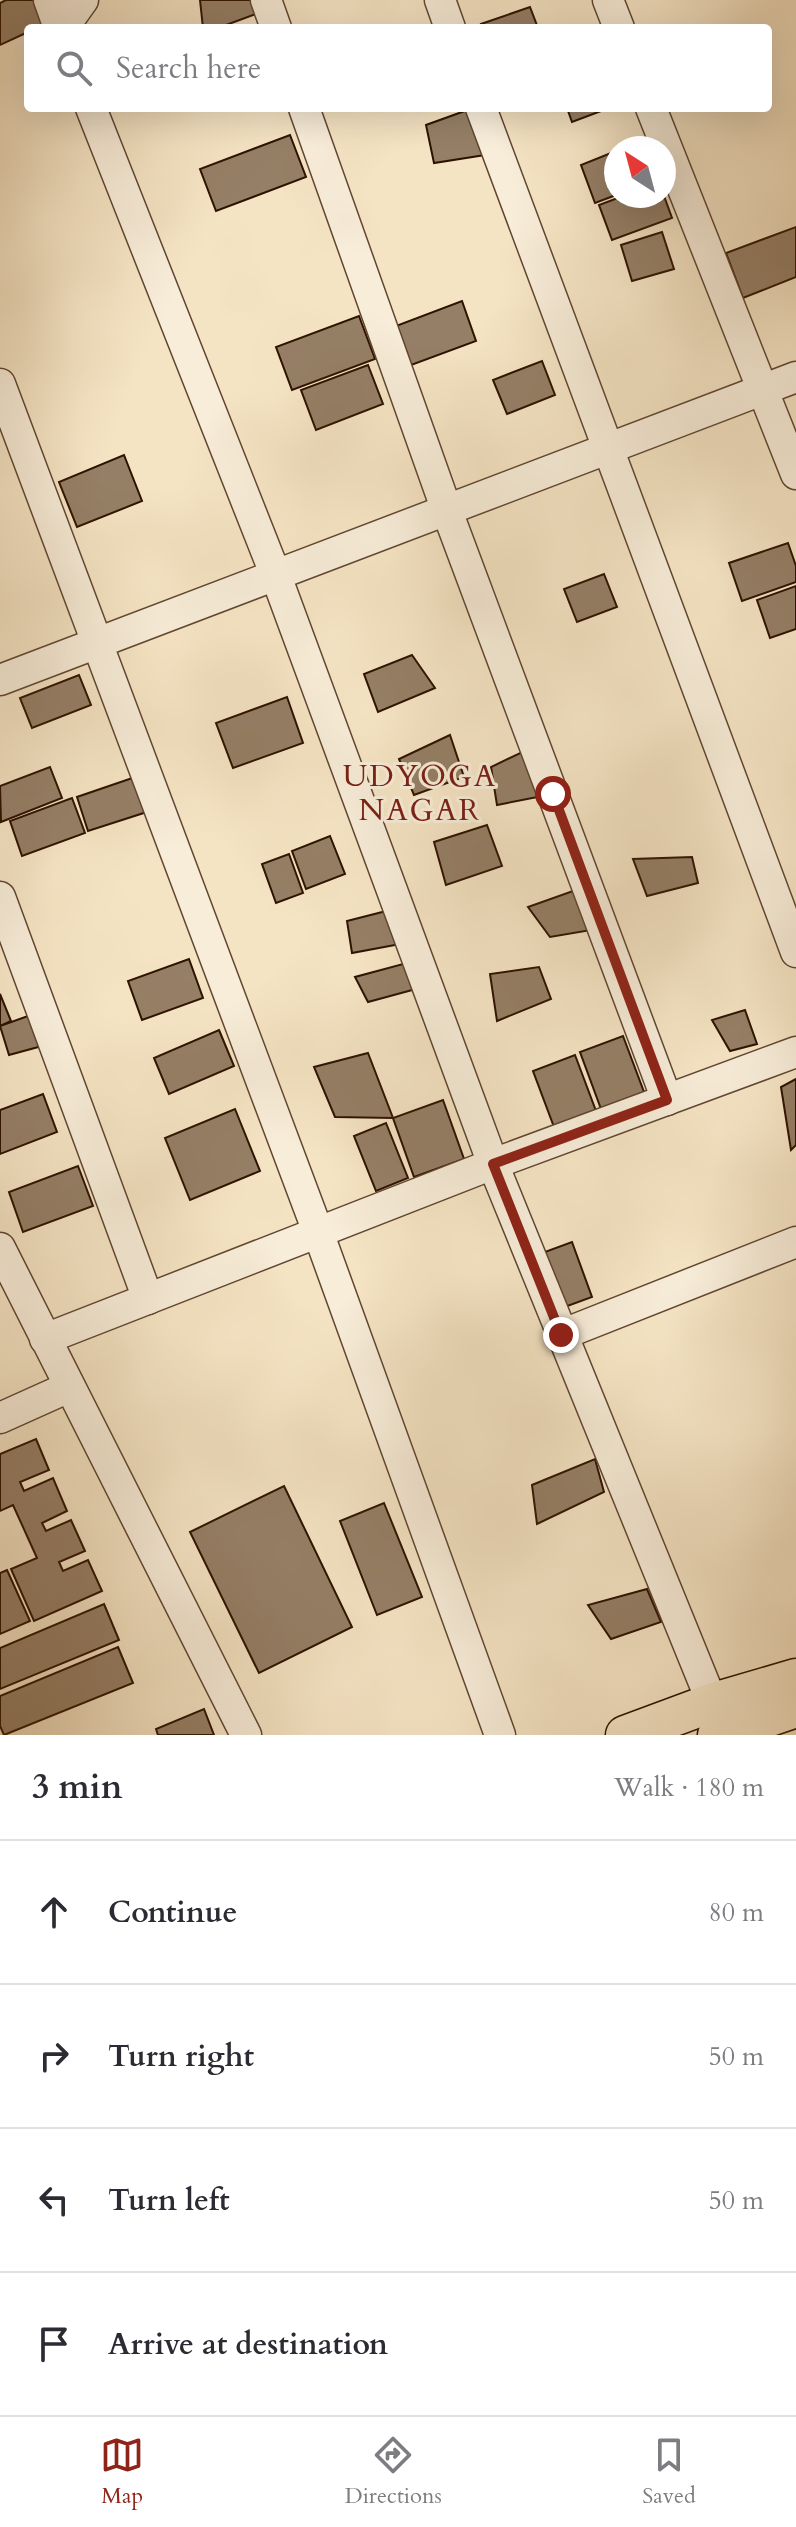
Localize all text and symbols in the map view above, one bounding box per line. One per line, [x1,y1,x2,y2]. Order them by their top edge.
search box [24,24,772,112]
icon: search [52,46,96,90]
text: Search here [116,48,261,89]
north arrow [604,136,676,208]
district label: UDYOGA NAGAR [343,756,497,831]
route start [535,776,571,812]
route end [543,1317,579,1353]
text: 3 min [32,1764,123,1810]
text: Walk · 180 m [614,1770,764,1805]
icon: ahead [32,1890,76,1934]
text: Continue [108,1892,237,1933]
text: 80 m [708,1895,764,1930]
icon: right [32,2034,76,2078]
text: Turn right [108,2036,254,2077]
text: 50 m [708,2039,764,2074]
icon: left [32,2178,76,2222]
text: Turn left [108,2180,230,2221]
text: 50 m [708,2183,764,2218]
icon: arrive [32,2322,76,2366]
text: Arrive at destination [108,2324,388,2365]
tab: Map [100,2433,144,2511]
tab: Directions [345,2433,442,2511]
tab: Saved [642,2433,696,2511]

